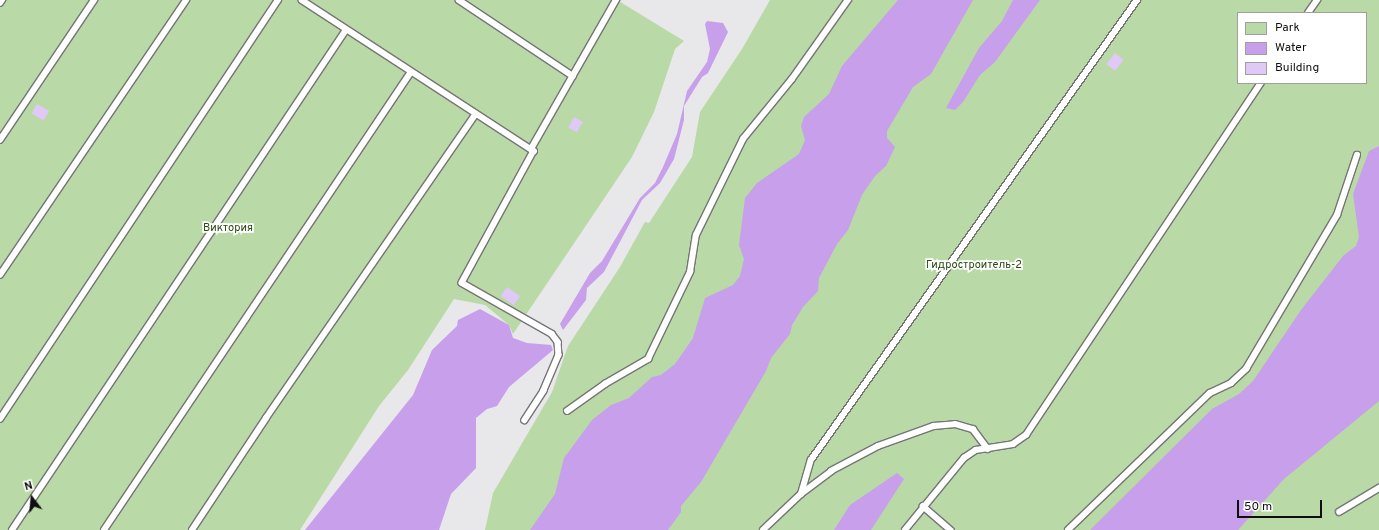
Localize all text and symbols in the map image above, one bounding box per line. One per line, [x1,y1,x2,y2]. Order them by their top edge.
legend [1237,12,1367,84]
text: Park [1275,20,1300,36]
text: Water [1275,40,1307,56]
text: Building [1275,60,1319,76]
park label: Виктория [203,221,253,235]
park label: Гидростроитель-2 [926,258,1022,272]
north arrow [12,478,52,518]
text: N [23,479,34,494]
scale bar [1239,492,1324,518]
text: 50 m [1244,499,1272,515]

